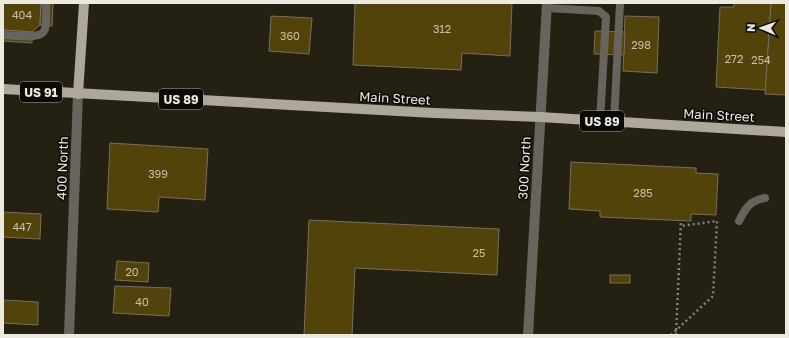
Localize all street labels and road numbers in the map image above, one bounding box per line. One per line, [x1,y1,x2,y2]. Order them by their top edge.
road number: US 91 [20,82,62,102]
street label: Main Street [359,88,431,108]
road number: US 89 [159,89,203,109]
street label: Main Street [683,105,755,125]
road number: US 89 [580,111,624,131]
street label: 400 North [53,136,71,200]
street label: 300 North [514,136,534,200]

